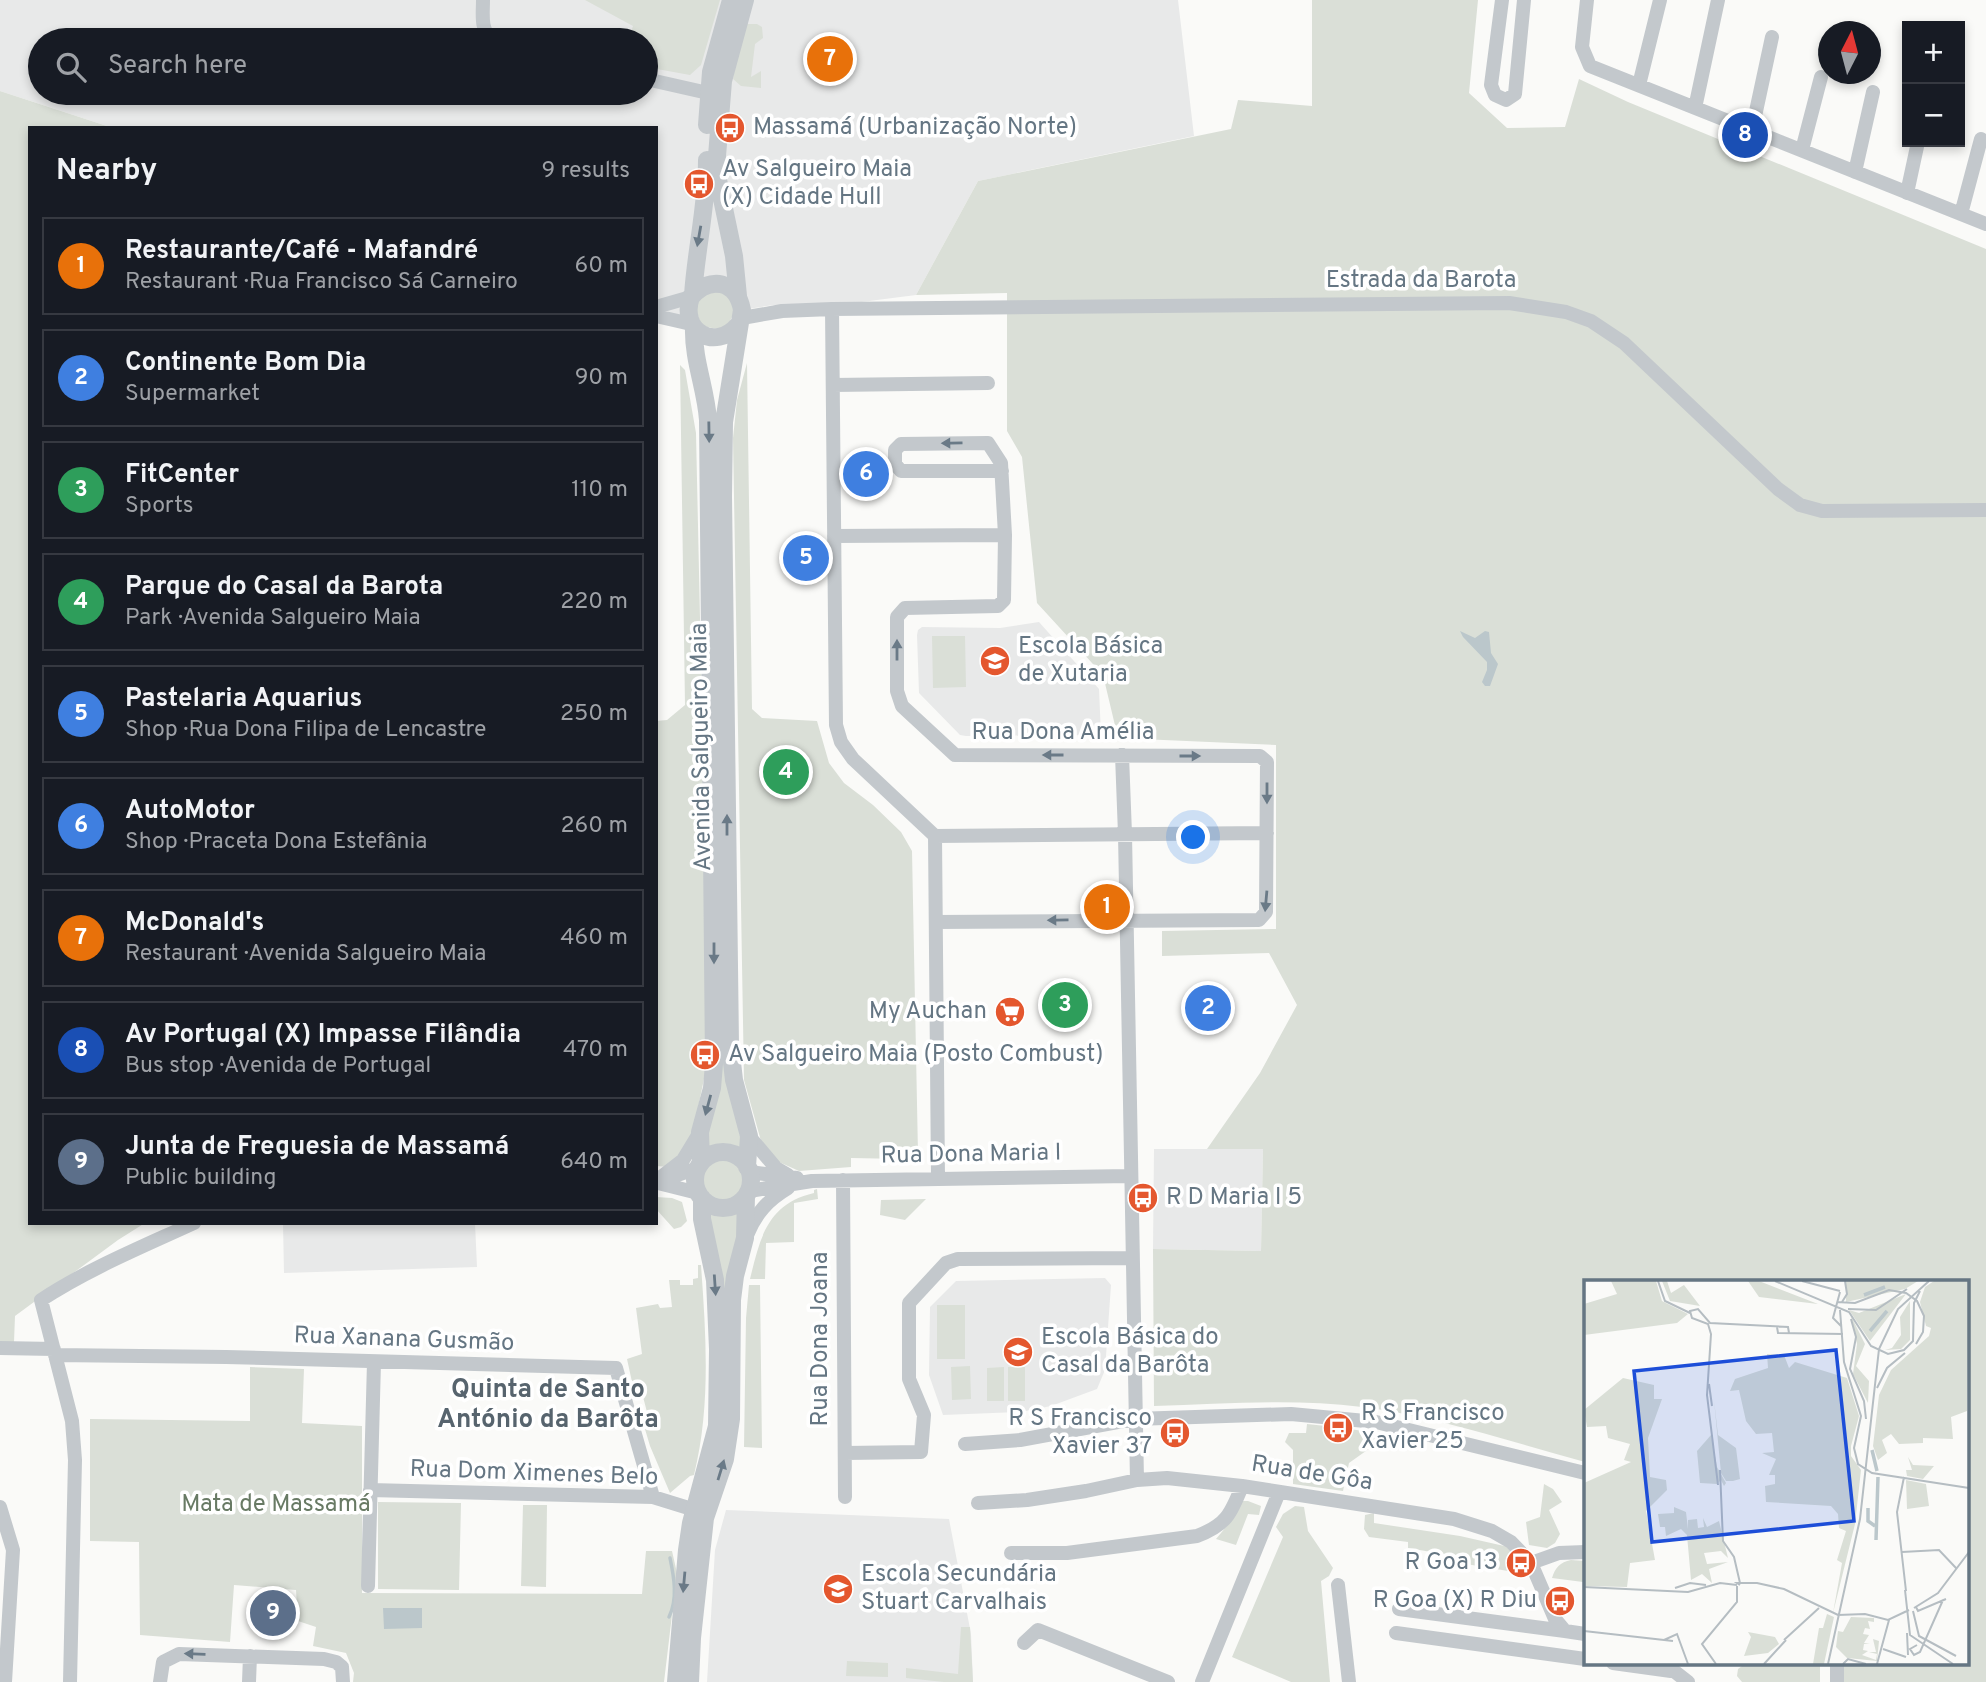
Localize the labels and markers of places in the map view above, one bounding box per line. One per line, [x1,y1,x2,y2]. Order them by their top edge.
pin: 7 [807,33,853,85]
pin: 8 [1722,109,1768,161]
bus stop icon: Massamá (Urbanização Norte) [713,111,747,145]
place label: Massamá (Urbanização Norte) [753,113,1077,143]
place label: Av Salgueiro Maia (X) Cidade Hull [722,155,912,213]
bus stop icon: Av Salgueiro Maia (X) Cidade Hull [682,167,716,201]
pin: 6 [843,448,889,500]
pin: 5 [783,532,829,584]
place label: Escola Básica de Xutaria [1018,632,1163,690]
school or university icon: Escola Básica de Xutaria [978,644,1012,678]
pin: 4 [763,746,809,798]
pin: 1 [1084,881,1130,933]
pin: 3 [1042,979,1088,1031]
pin: 2 [1185,982,1231,1034]
supermarket icon: My Auchan [993,995,1027,1029]
place label: My Auchan [869,997,987,1027]
bus stop icon: Av Salgueiro Maia (Posto Combust) [688,1038,722,1072]
place label: Av Salgueiro Maia (Posto Combust) [728,1040,1104,1070]
bus stop icon: R D Maria I 5 [1126,1181,1160,1215]
place label: R D Maria I 5 [1166,1183,1302,1213]
place label: Escola Básica do Casal da Barôta [1041,1323,1219,1381]
school or university icon: Escola Básica do Casal da Barôta [1001,1335,1035,1369]
place label: R S Francisco Xavier 25 [1361,1399,1505,1457]
place label: R S Francisco Xavier 37 [1008,1404,1152,1462]
bus stop icon: R S Francisco Xavier 25 [1321,1411,1355,1445]
bus stop icon: R S Francisco Xavier 37 [1158,1416,1192,1450]
bus stop icon: R Goa 13 [1504,1546,1538,1580]
place label: R Goa 13 [1404,1548,1498,1578]
place label: Escola Secundária Stuart Carvalhais [861,1560,1057,1618]
school or university icon: Escola Secundária Stuart Carvalhais [821,1572,855,1606]
bus stop icon: R Goa (X) R Diu [1543,1584,1577,1618]
place label: R Goa (X) R Diu [1373,1586,1537,1616]
pin: 9 [250,1587,296,1639]

